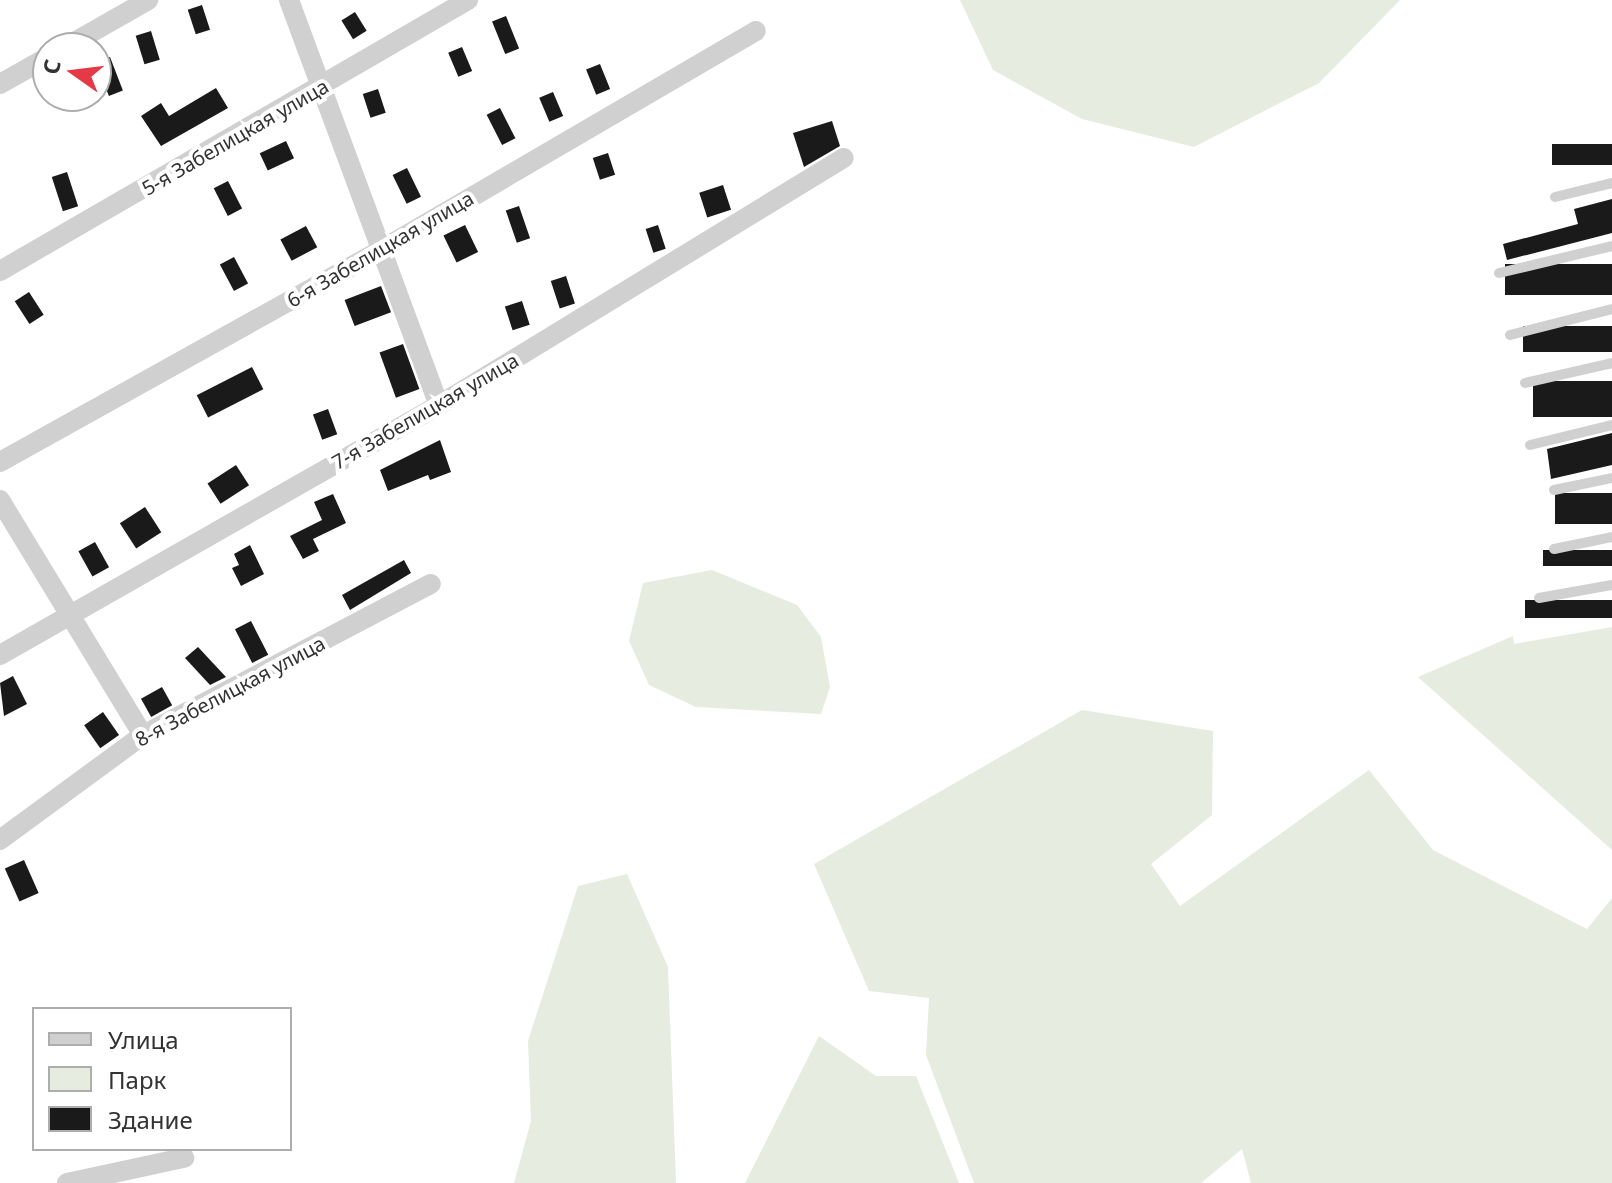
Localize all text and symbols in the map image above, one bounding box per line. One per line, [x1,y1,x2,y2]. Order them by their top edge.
north arrow [32,32,112,112]
text: С [34,56,67,77]
street label: 5-я Забелицкая улица [137,74,333,200]
street label: 6-я Забелицкая улица [282,186,478,312]
street label: 7-я Забелицкая улица [327,348,523,474]
street label: 8-я Забелицкая улица [131,631,329,751]
legend [32,1007,292,1151]
text: Улица [108,1023,179,1056]
text: Парк [108,1063,166,1096]
text: Здание [108,1103,193,1136]

